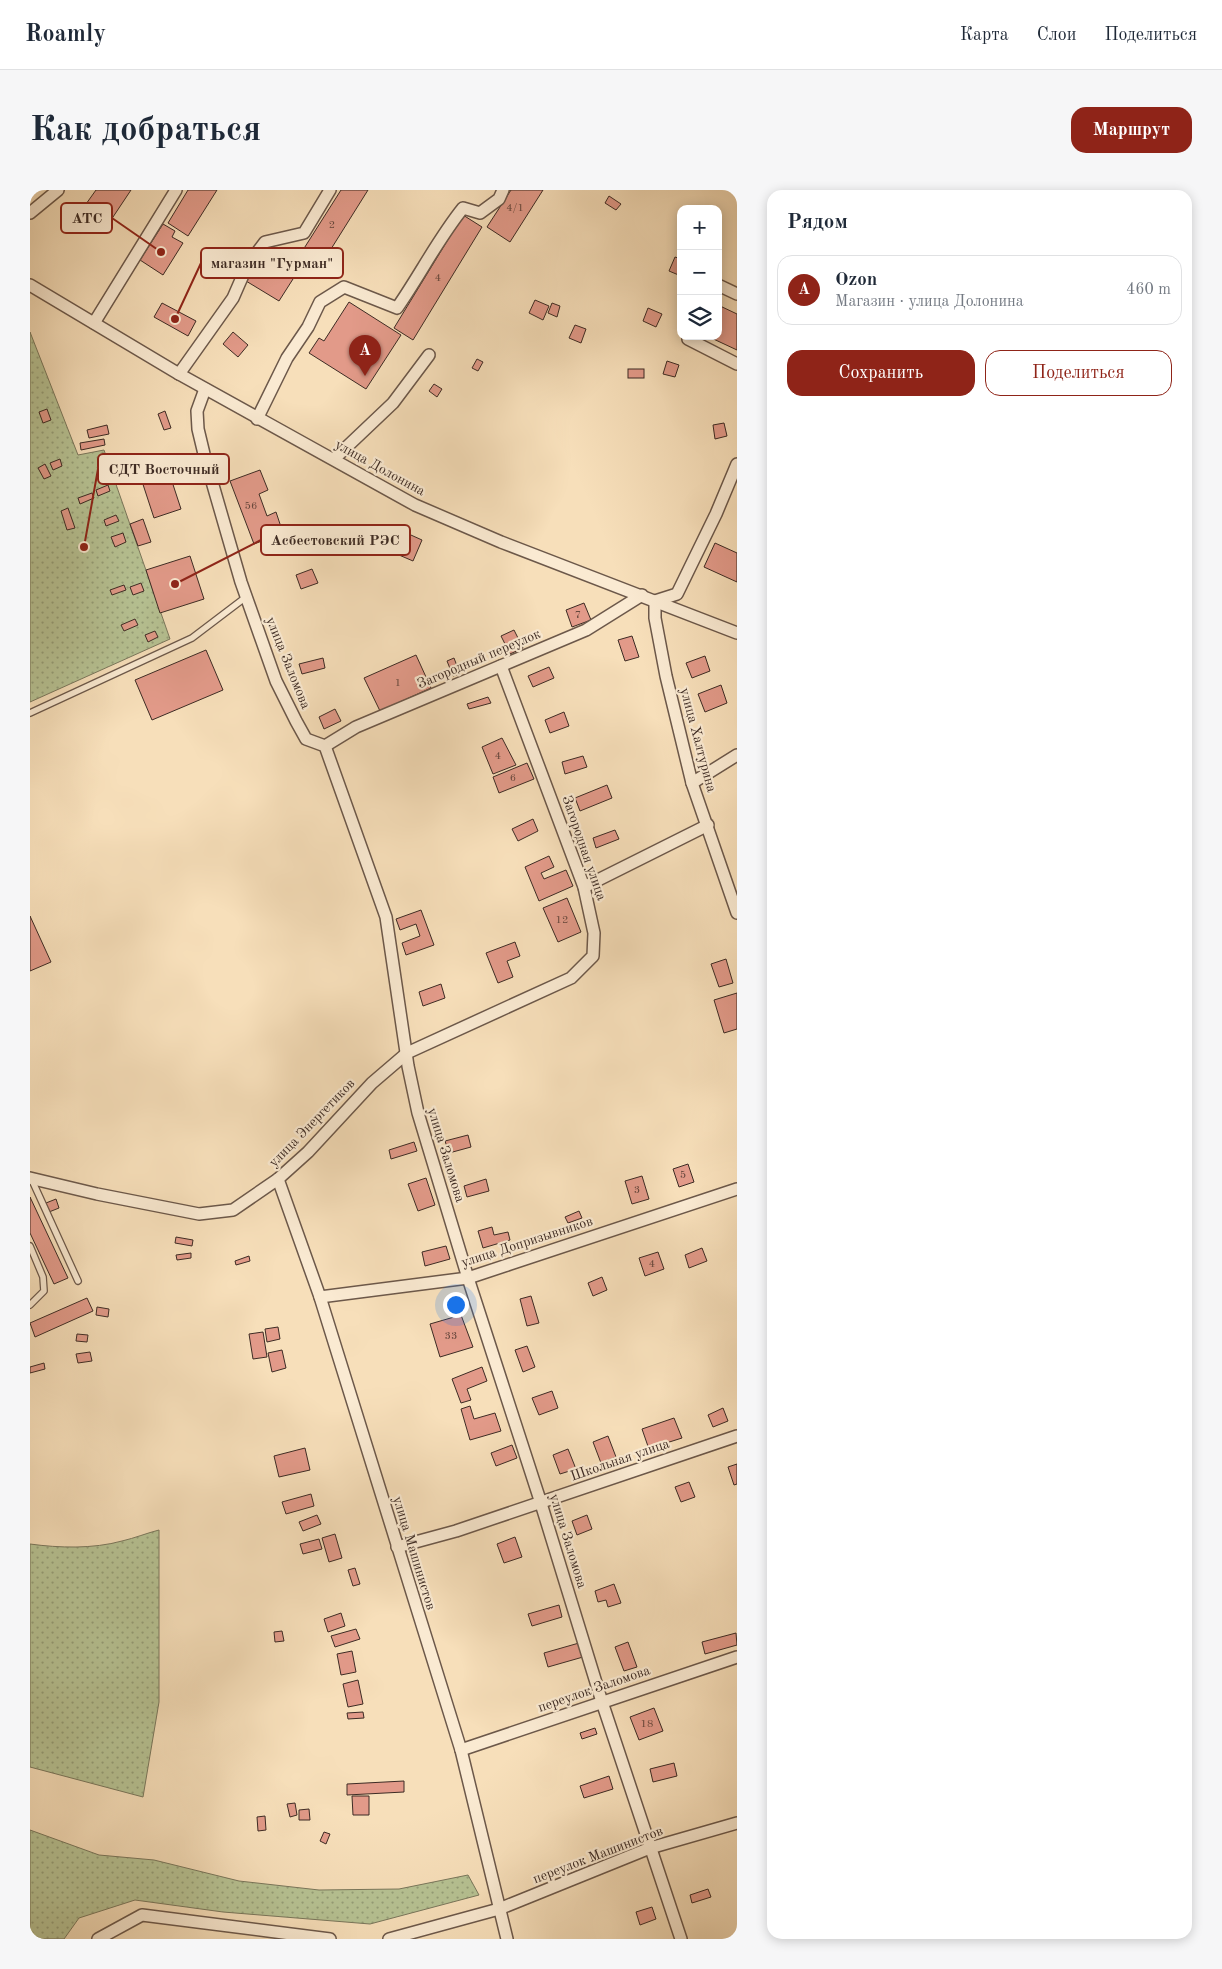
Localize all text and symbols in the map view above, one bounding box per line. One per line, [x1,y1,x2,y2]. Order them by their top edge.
text: Roamly [25,23,106,47]
text: Карта [960,26,1009,44]
text: Слои [1037,26,1076,44]
text: Поделиться [1104,26,1197,44]
button: Маршрут [1071,107,1192,153]
text: Как добраться [30,113,261,148]
callout: АТС [61,203,112,233]
house number: 4/1 [506,203,524,214]
map controls [677,205,722,340]
button: + [677,205,722,250]
text: АТС [72,212,103,227]
text: Рядом [787,212,848,233]
house number: 2 [329,220,335,231]
callout: магазин "Гурман" [201,248,343,278]
button: − [677,250,722,295]
text: магазин "Гурман" [211,257,333,272]
text: Ozon [835,271,877,290]
house number: 4 [435,273,441,284]
text: A [798,282,810,298]
text: 460 m [1126,282,1171,298]
text: Магазин · улица Долонина [835,294,1024,310]
button: layers [677,295,722,340]
pin: A [349,335,381,376]
button: Сохранить [787,350,975,396]
button: Поделиться [985,350,1172,396]
street label: улица Долонина [333,437,428,499]
callout: СДТ Восточный [98,454,229,484]
text: СДТ Восточный [108,463,220,478]
house number: 56 [245,501,257,512]
callout: Асбестовский РЭС [261,525,410,555]
text: Асбестовский РЭС [270,534,400,549]
house number: 7 [575,610,581,621]
street label: улица Заломова [263,615,313,711]
street label: Загородный переулок [415,627,543,691]
house number: 1 [395,678,401,689]
street label: улица Халтурина [677,686,719,794]
house number: 4 [495,751,501,762]
house number: 6 [510,773,516,784]
street label: Загородная улица [559,794,609,902]
house number: 12 [556,915,568,926]
street label: улица Энергетиков [266,1076,358,1170]
street label: улица Заломова [425,1106,467,1204]
house number: 5 [680,1170,686,1181]
house number: 3 [634,1185,640,1196]
street label: улица Допризывников [459,1214,595,1270]
house number: 4 [649,1259,655,1270]
your location [443,1292,469,1318]
house number: 33 [445,1331,457,1342]
street label: Школьная улица [569,1436,671,1484]
street label: улица Заломова [547,1492,589,1590]
street label: улица Машинистов [390,1494,438,1612]
street label: переулок Заломова [536,1663,652,1715]
house number: 18 [641,1719,653,1730]
street label: переулок Машинистов [531,1824,665,1886]

